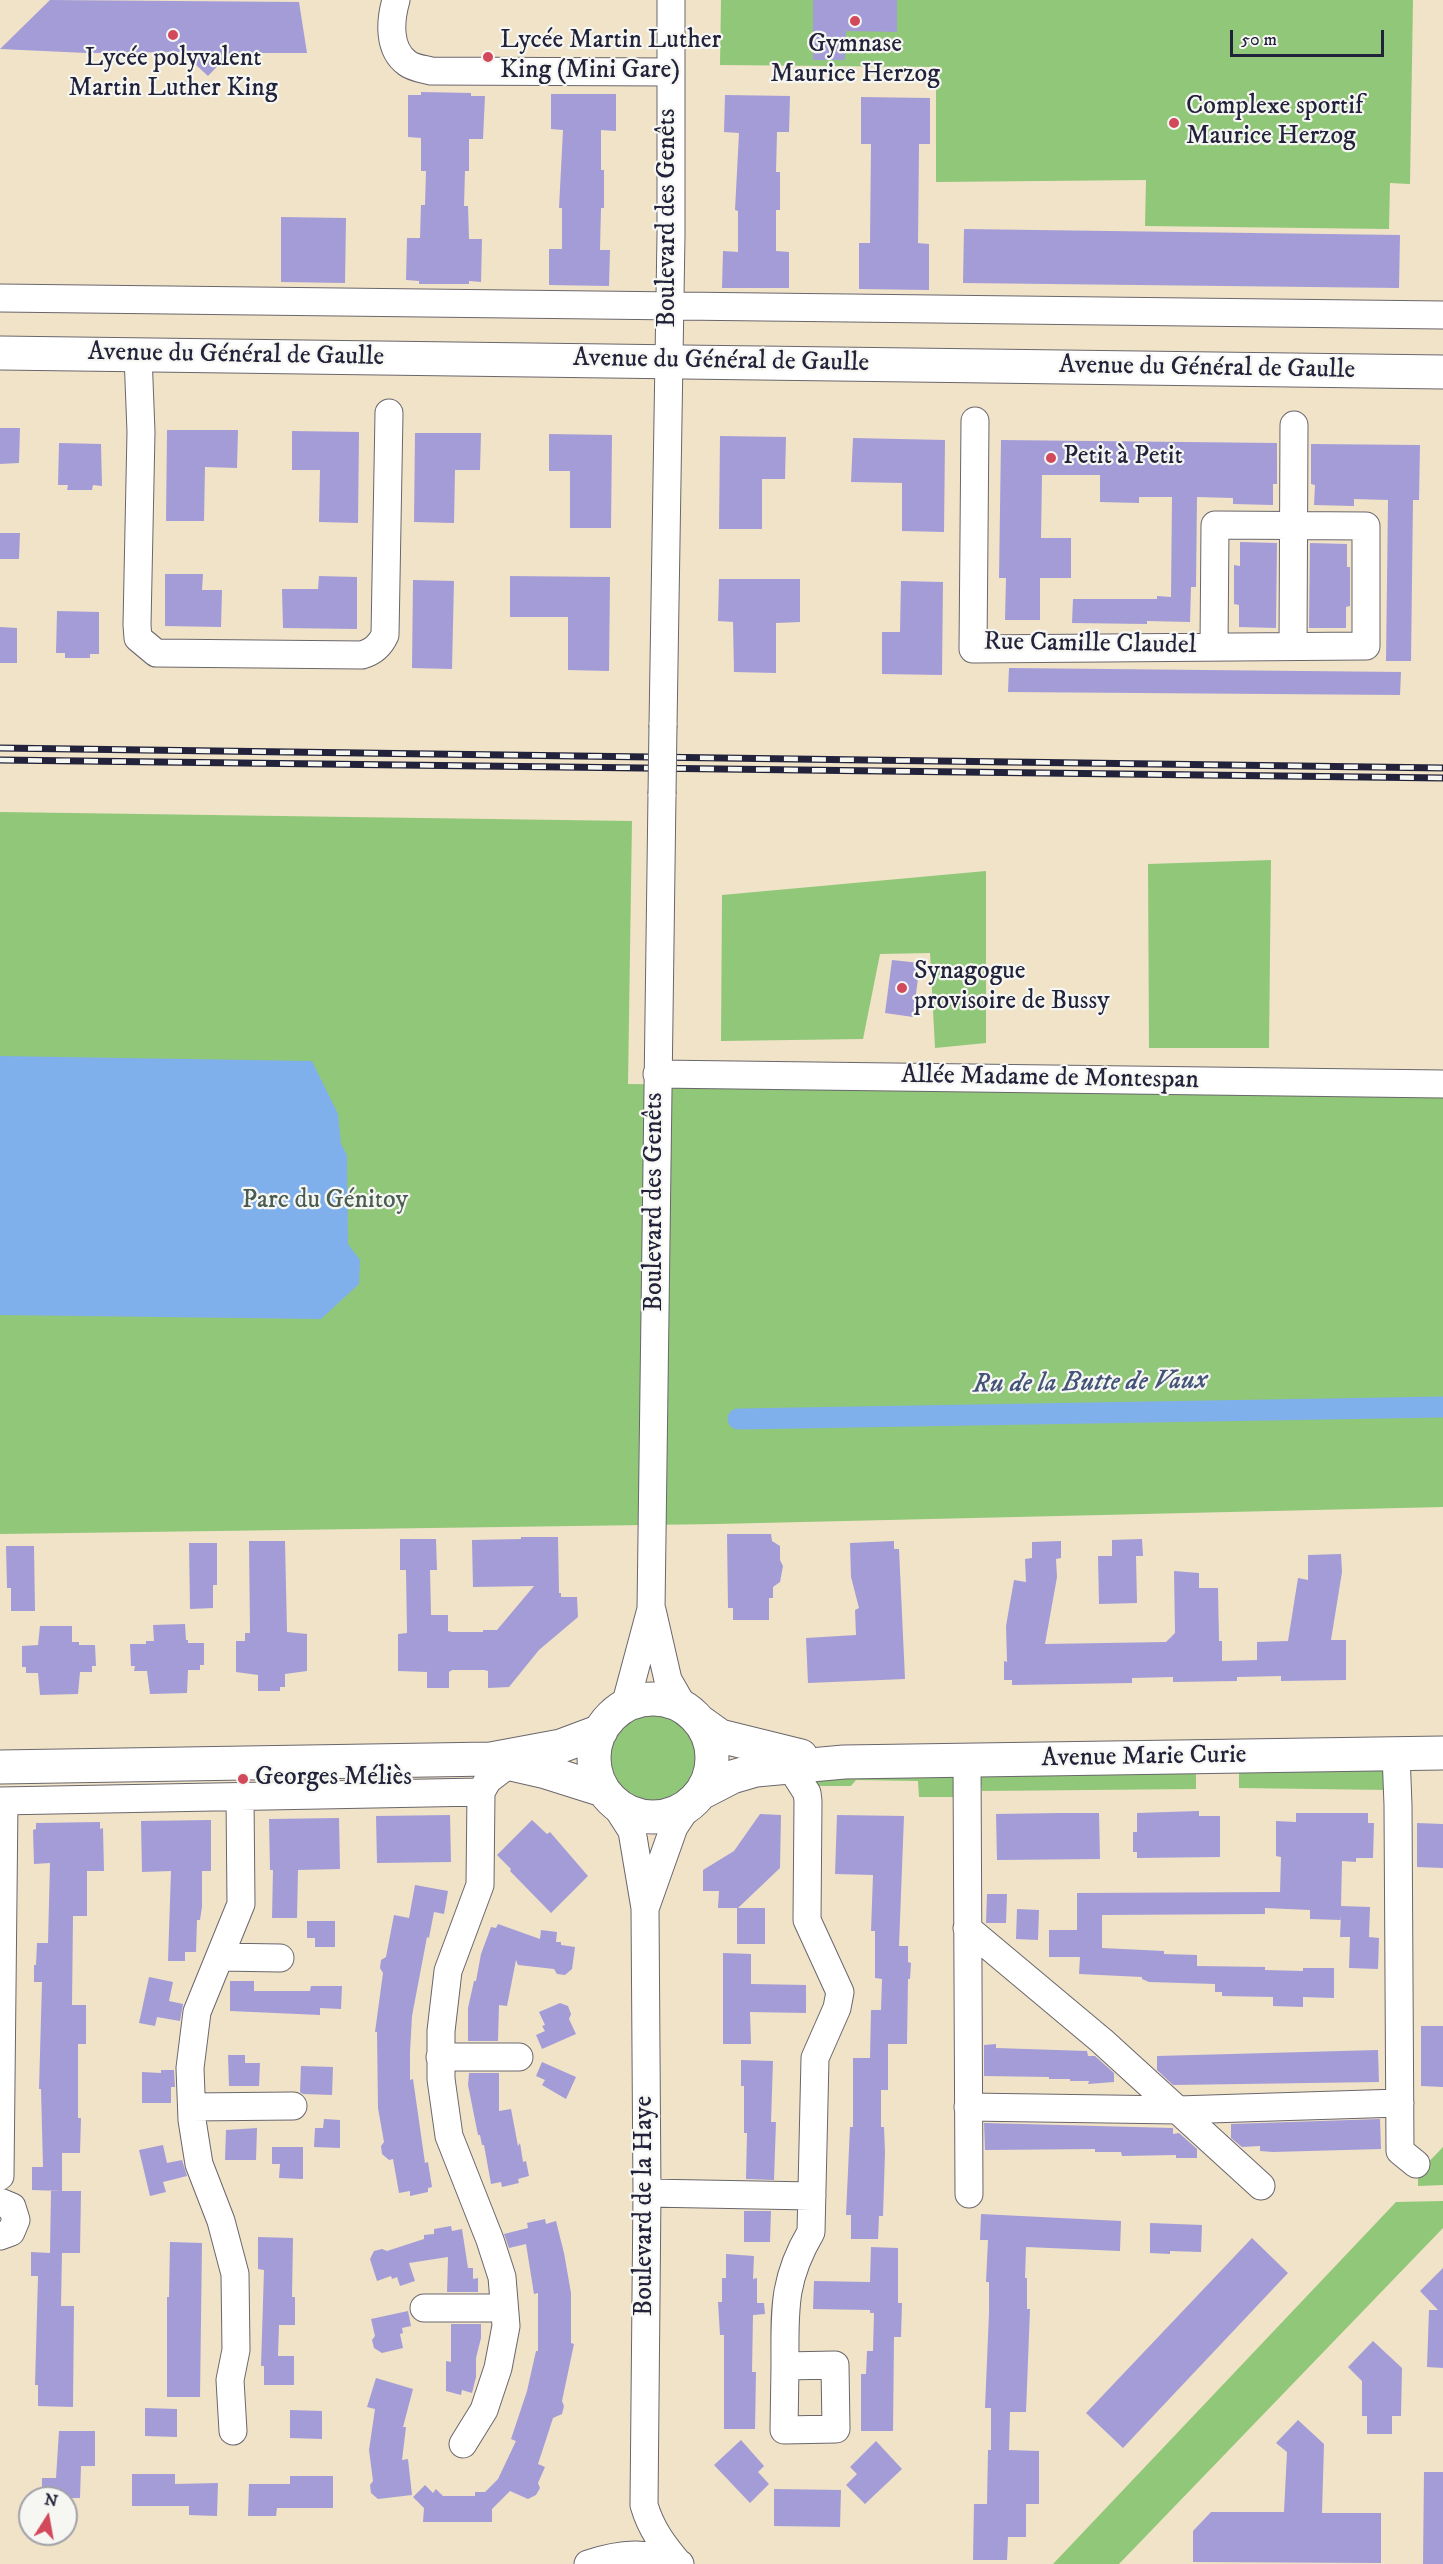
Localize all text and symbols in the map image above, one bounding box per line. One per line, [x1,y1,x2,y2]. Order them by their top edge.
marker: Gymnase Maurice Herzog [848,14,862,28]
scale bar [1233,18,1388,56]
place label: Lycée Martin Luther King (Mini Gare) [500,26,721,88]
marker: Lycée polyvalent Martin Luther King [166,28,180,42]
text: 50 m [1241,29,1277,51]
place label: Gymnase Maurice Herzog [770,30,940,92]
place label: Lycée polyvalent Martin Luther King [68,44,278,106]
marker: Lycée Martin Luther King (Mini Gare) [481,50,495,64]
place label: Complexe sportif Maurice Herzog [1186,92,1363,154]
street label: Boulevard des Genêts [653,109,685,327]
marker: Complexe sportif Maurice Herzog [1167,116,1181,130]
street label: Avenue du Général de Gaulle [88,338,384,374]
street label: Avenue du Général de Gaulle [573,344,869,380]
street label: Avenue du Général de Gaulle [1059,351,1355,387]
place label: Petit à Petit [1063,442,1183,474]
marker: Petit à Petit [1044,451,1058,465]
street label: Rue Camille Claudel [983,628,1197,662]
place label: Synagogue provisoire de Bussy [914,957,1109,1018]
marker: Synagogue provisoire de Bussy [895,981,909,995]
street label: Allée Madame de Montespan [901,1061,1199,1097]
street label: Boulevard des Genêts [640,1093,672,1311]
park label: Parc du Génitoy [242,1186,408,1218]
water label: Ru de la Butte de Vaux [972,1366,1208,1402]
street label: Avenue Marie Curie [1041,1741,1247,1775]
place label: Georges Méliès [255,1763,412,1795]
marker: Georges Méliès [236,1772,250,1786]
street label: Boulevard de la Haye [630,2096,662,2316]
north arrow [18,2486,78,2546]
text: N [43,2489,59,2511]

